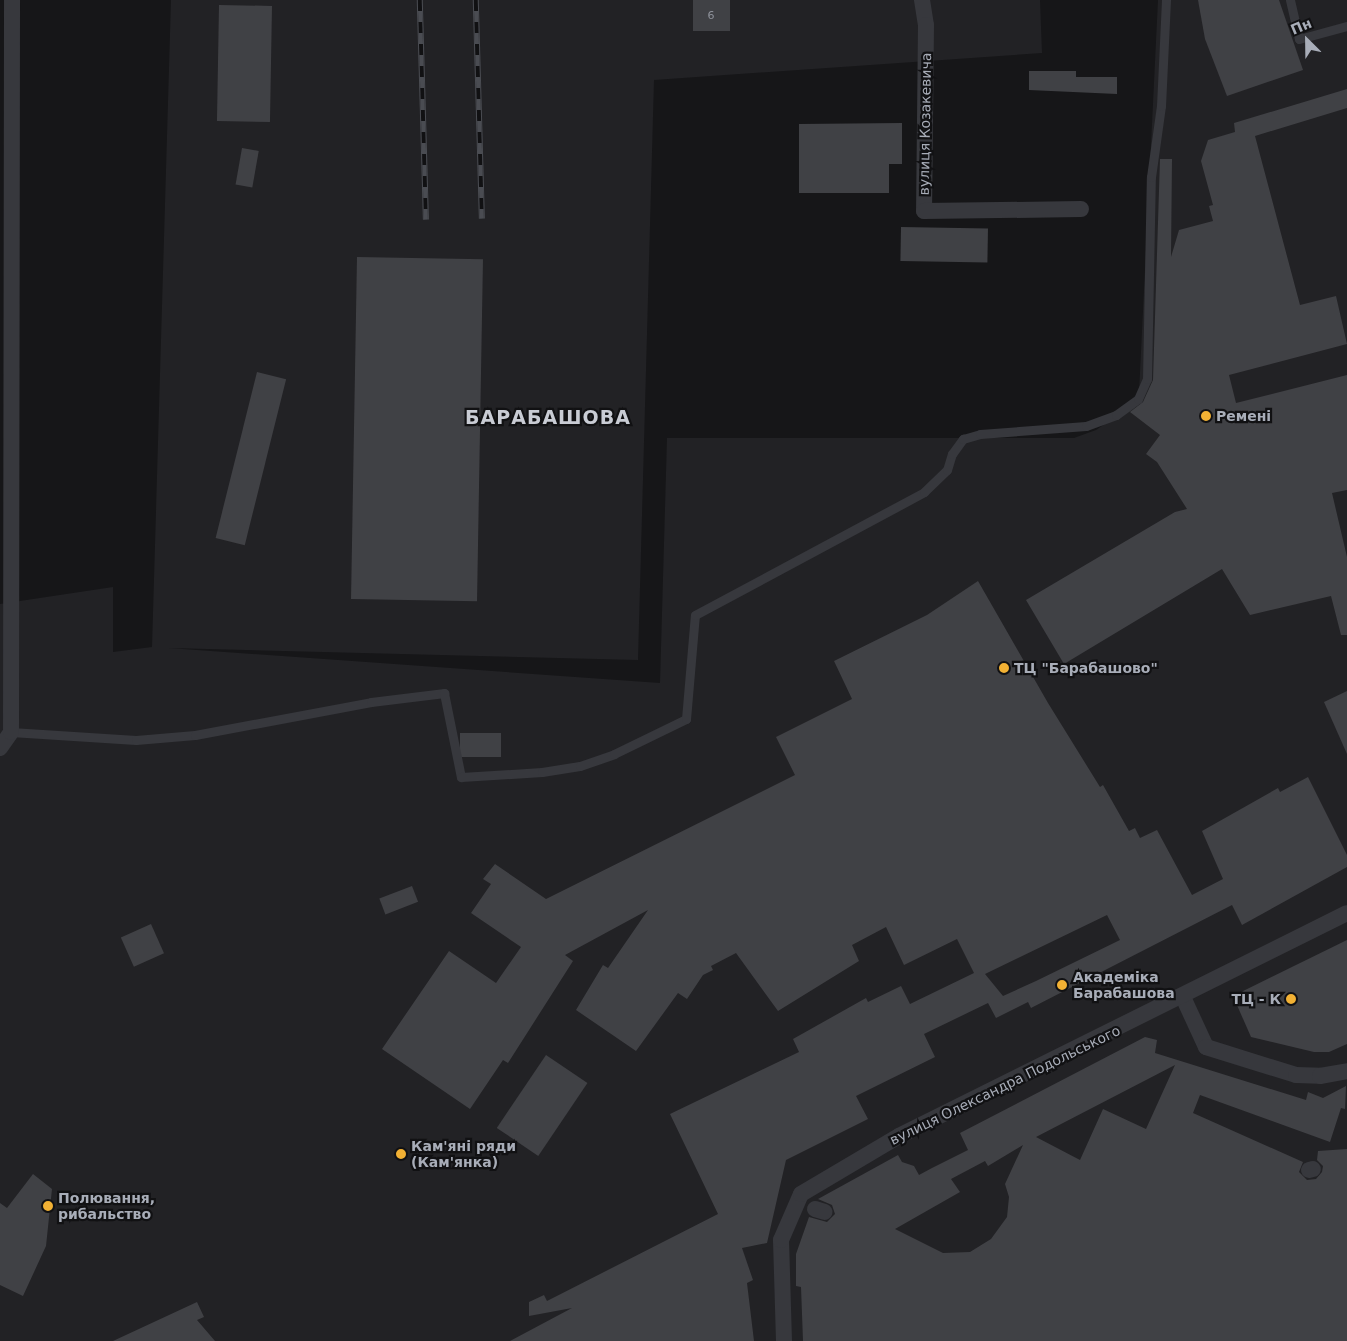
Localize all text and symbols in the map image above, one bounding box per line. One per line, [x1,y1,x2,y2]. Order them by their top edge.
house number: 6 [708,9,714,23]
north arrow [1282,15,1332,65]
text: Пн [1288,15,1314,38]
street label: вулиця Козакевича [915,52,935,196]
district label: БАРАБАШОВА [464,407,632,429]
place label: Ремені [1216,408,1271,424]
marker: Ремені [1200,410,1212,422]
place label: ТЦ "Барабашово" [1014,660,1158,676]
marker: ТЦ "Барабашово" [998,662,1010,674]
place label: Академіка Барабашова [1073,969,1175,1002]
marker: Академіка Барабашова [1055,978,1069,992]
place label: ТЦ - К [1231,991,1281,1007]
marker: ТЦ - К [1285,993,1297,1005]
street label: вулиця Олександра Подольського [887,1022,1123,1148]
place label: Кам'яні ряди (Кам'янка) [411,1138,516,1170]
marker: Кам'яні ряди (Кам'янка) [395,1148,407,1160]
place label: Полювання, рибальство [58,1190,155,1222]
marker: Полювання, рибальство [42,1200,54,1212]

